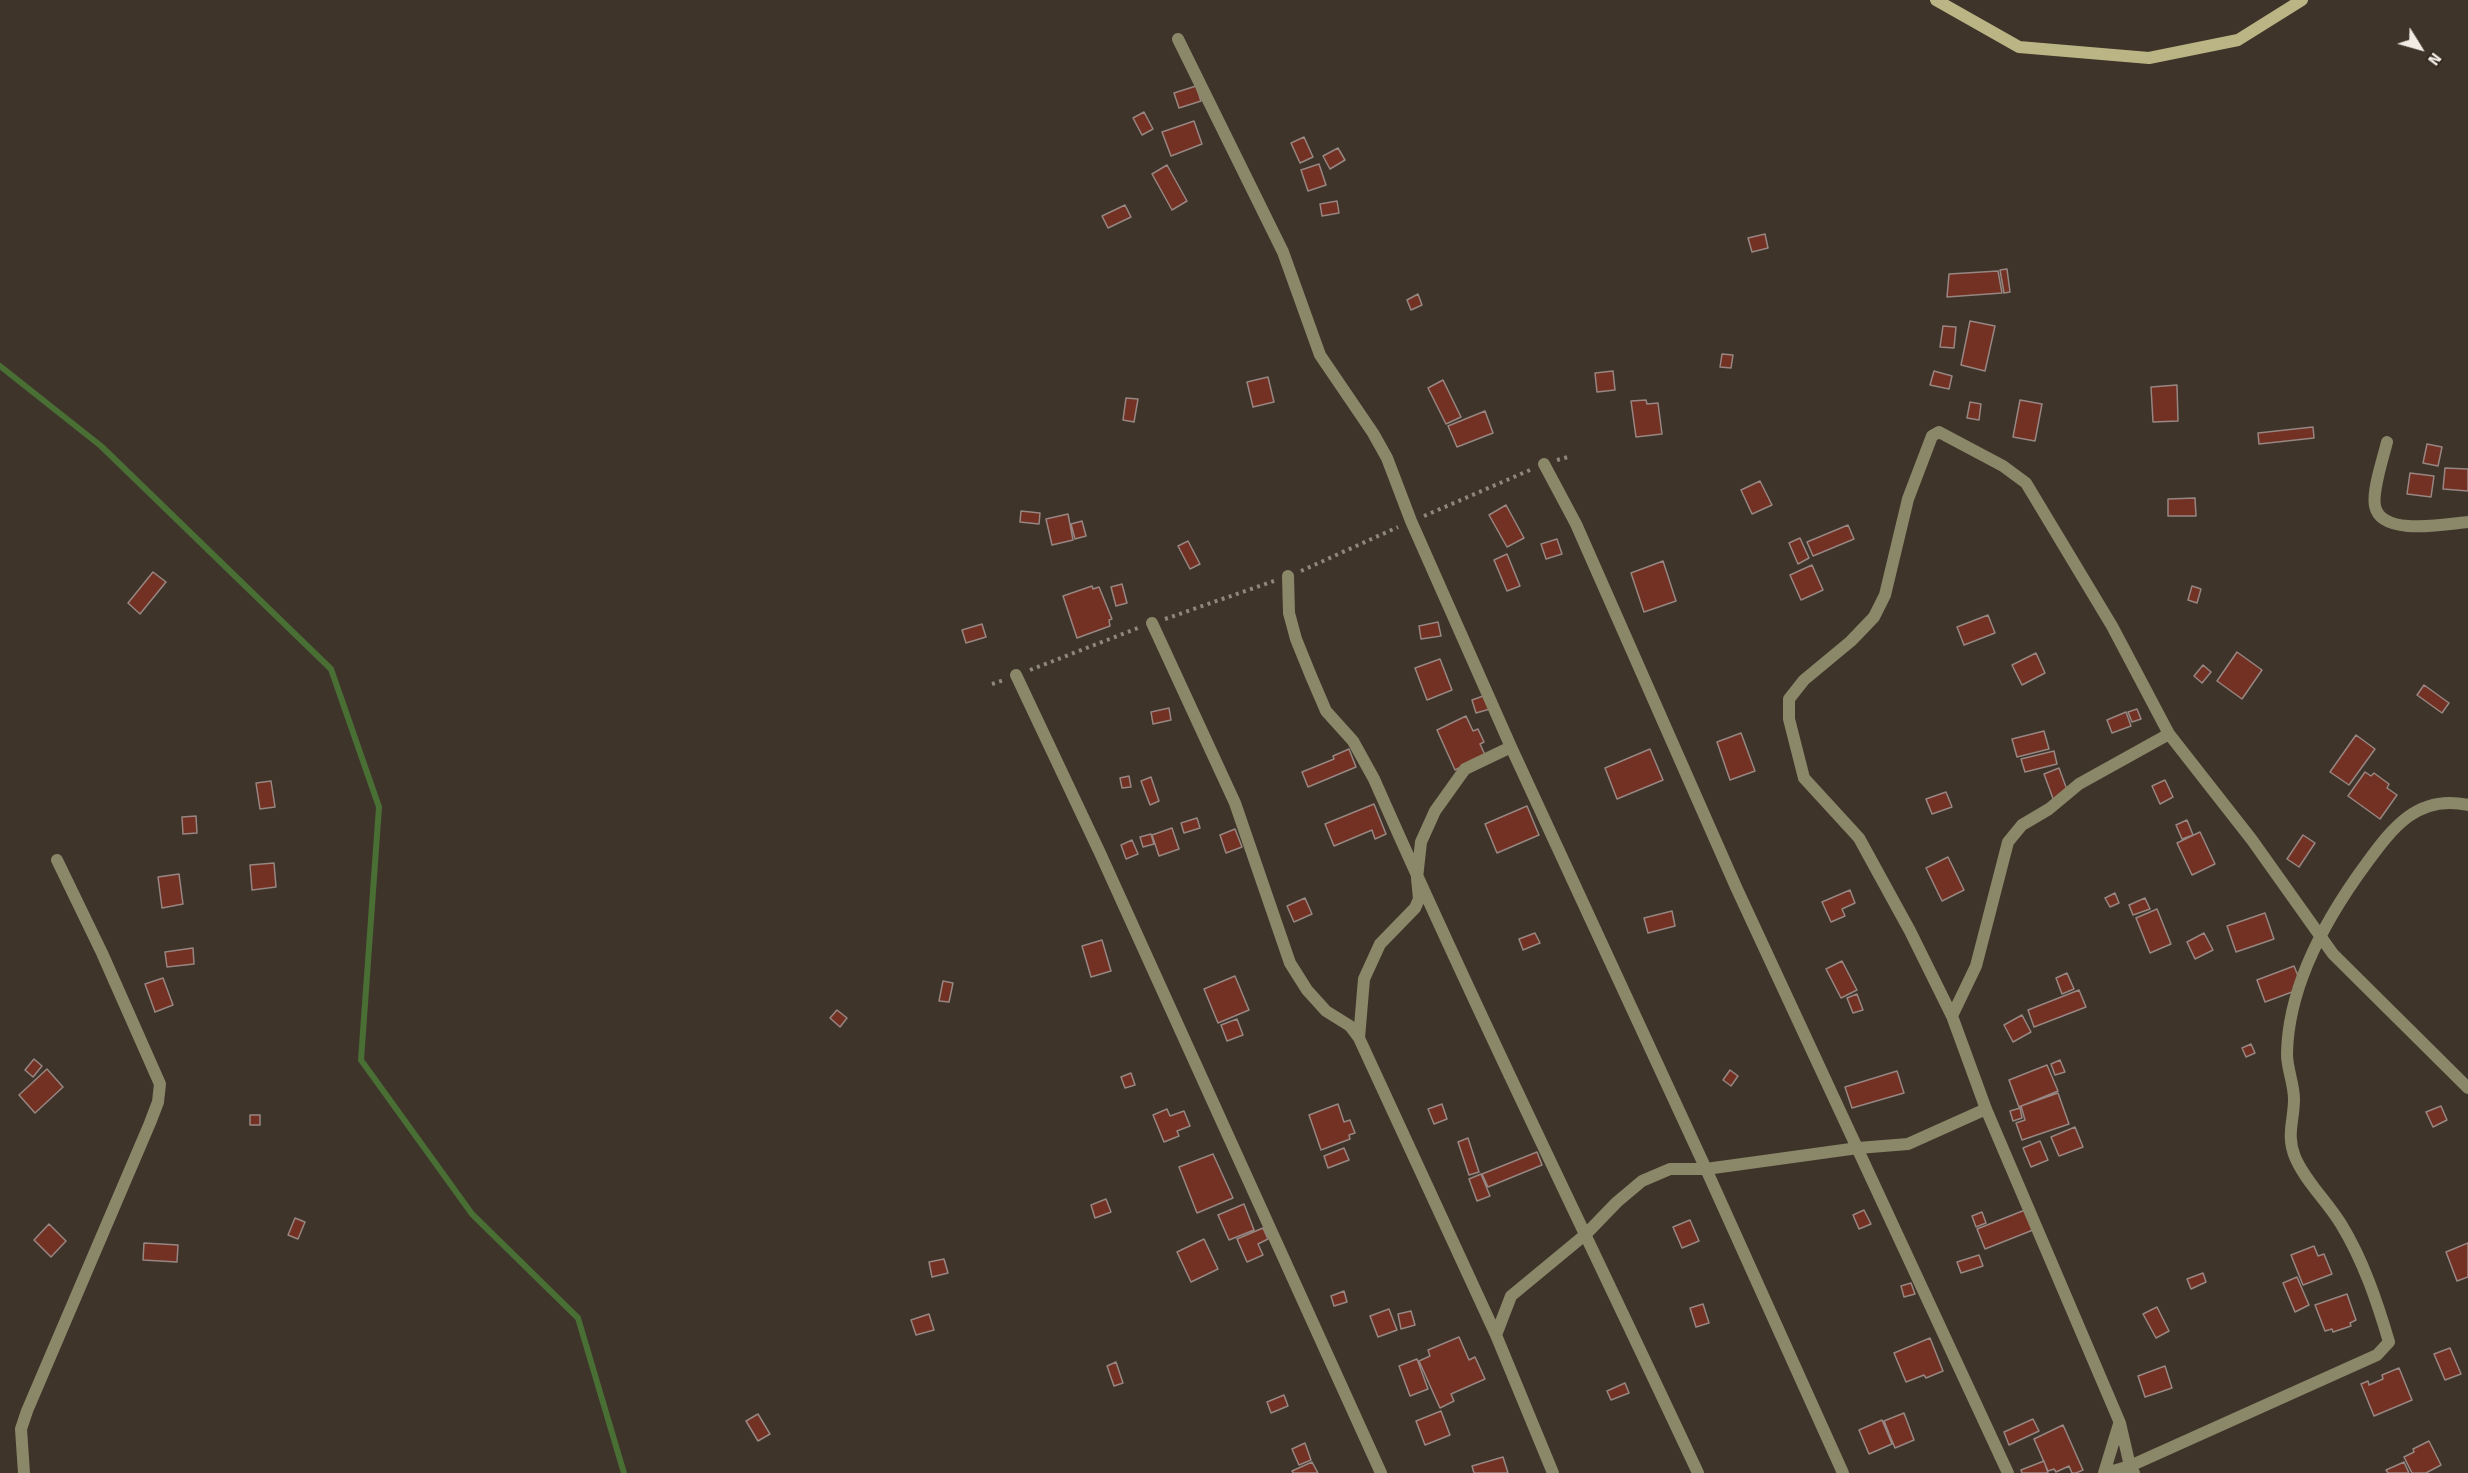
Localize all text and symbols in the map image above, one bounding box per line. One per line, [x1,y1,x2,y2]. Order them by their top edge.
north arrow [2390,18,2450,78]
text: N [2424,49,2446,69]

